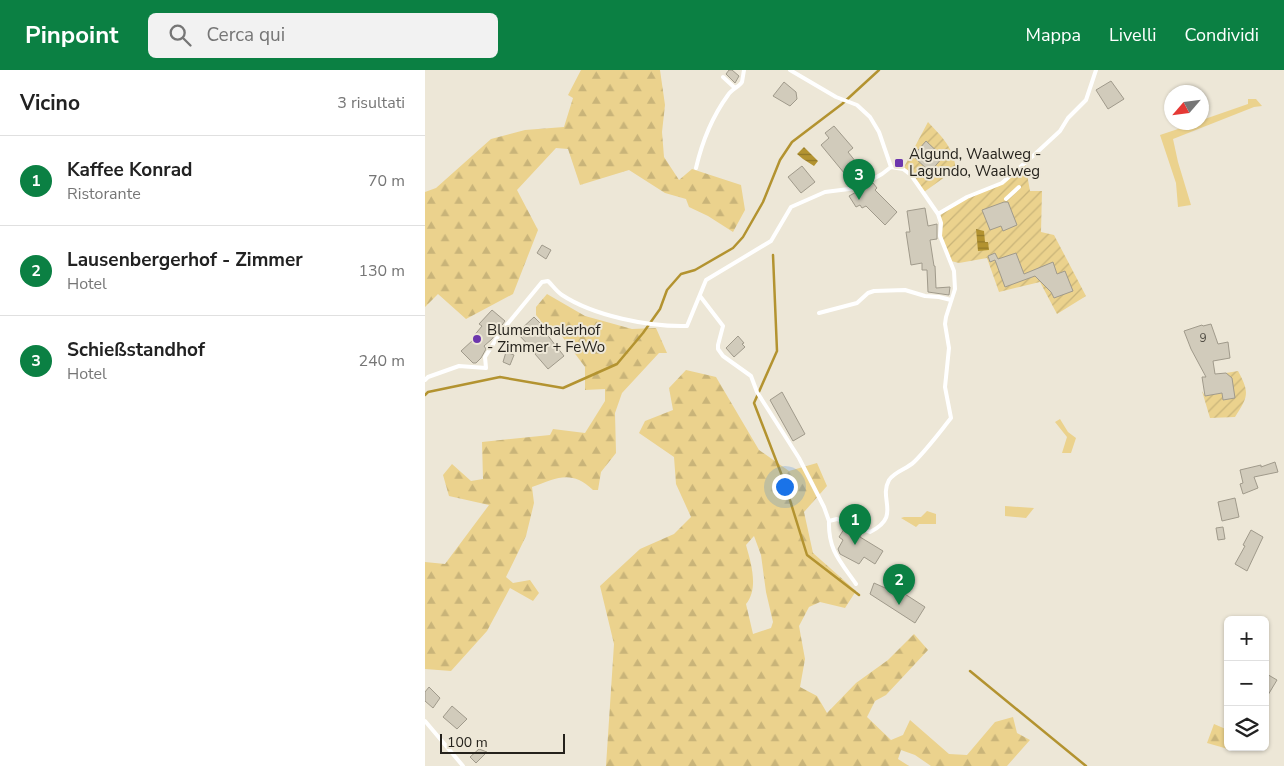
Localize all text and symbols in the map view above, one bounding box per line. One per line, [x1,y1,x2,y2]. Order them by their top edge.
search box [148,13,498,58]
text: Pinpoint [25,19,118,51]
icon: search [166,21,194,49]
text: Cerca qui [206,22,285,48]
text: Mappa [1026,23,1081,47]
text: Livelli [1109,23,1156,47]
text: Condividi [1184,23,1259,47]
north arrow [1164,85,1209,130]
text: Vicino [20,89,80,117]
text: 3 risultati [337,92,405,114]
place label: Algund, Waalweg - Lagundo, Waalweg [909,144,1041,181]
text: Kaffee Konrad [67,157,192,183]
marker: Algund, Waalweg - Lagundo, Waalweg [893,157,905,169]
pin: 3 [843,159,875,200]
text: 1 [31,170,41,192]
text: 70 m [368,170,405,192]
text: Ristorante [67,183,141,205]
text: Lausenbergerhof - Zimmer [67,247,303,273]
text: 2 [31,260,41,282]
text: 130 m [358,260,405,282]
text: Hotel [67,273,107,295]
place label: Blumenthalerhof - Zimmer + FeWo [487,320,605,357]
house number: 9 [1199,330,1207,346]
marker: Blumenthalerhof - Zimmer + FeWo [471,333,483,345]
text: Schießstandhof [67,337,205,363]
text: 3 [31,350,41,372]
text: 240 m [358,350,405,372]
text: Hotel [67,363,107,385]
your location [772,474,798,500]
pin: 1 [839,504,871,545]
pin: 2 [883,564,915,605]
map controls [1224,616,1269,751]
button: + [1224,616,1269,661]
button: − [1224,661,1269,706]
button: layers [1224,706,1269,751]
scale bar [440,731,565,754]
text: 100 m [447,733,488,752]

